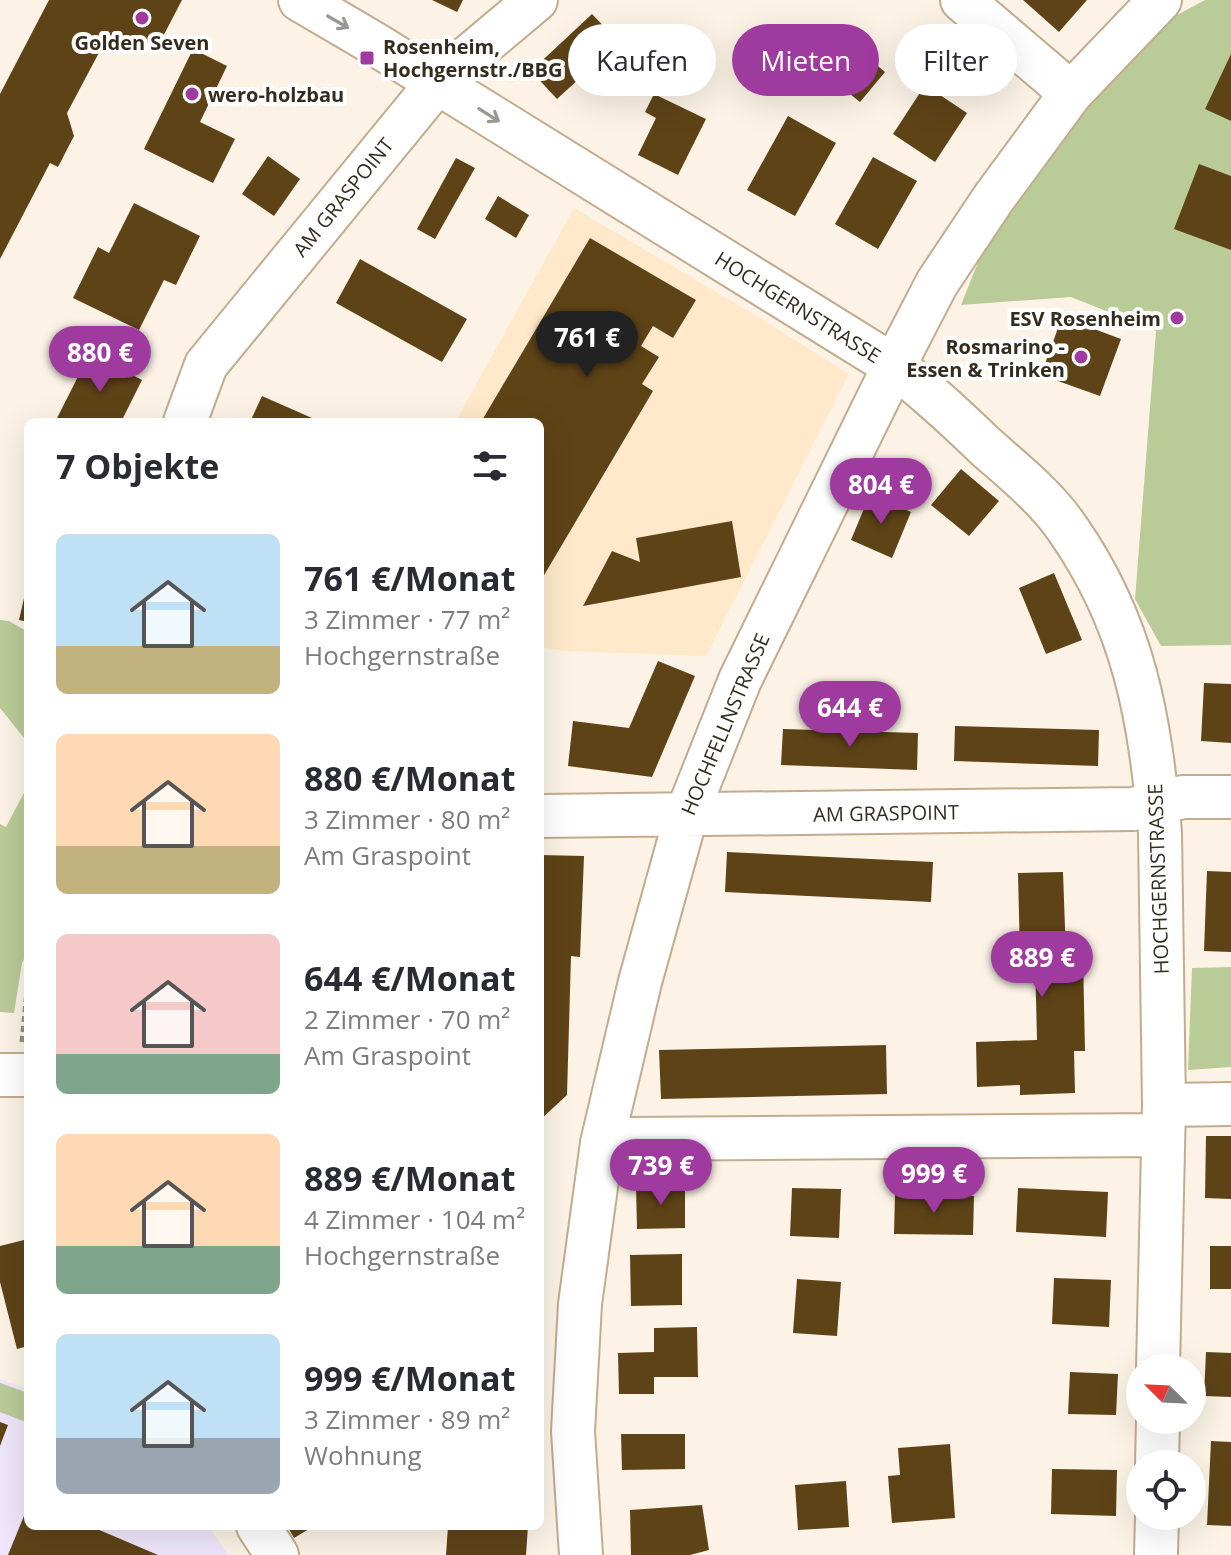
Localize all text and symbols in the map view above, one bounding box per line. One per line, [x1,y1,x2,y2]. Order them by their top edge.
marker: Golden Seven [133,9,151,27]
one-way arrow [326,14,349,30]
chip: Kaufen [568,24,716,96]
chip: Mieten [732,24,879,96]
chip: Filter [895,24,1017,96]
place label: Golden Seven [75,29,209,56]
place label: Rosenheim, Hochgernstr./BBG [383,33,562,83]
marker: Rosenheim, Hochgernstr./BBG [358,49,376,67]
place label: wero-holzbau [208,81,344,108]
marker: wero-holzbau [183,85,201,103]
one-way arrow [477,107,499,124]
street label: AM GRASPOINT [287,132,399,262]
street label: HOCHGERNSTRASSE [710,245,886,369]
place label: ESV Rosenheim [1009,305,1161,332]
marker: ESV Rosenheim [1168,309,1186,327]
pin: 761 € [531,311,643,379]
text: 761 € [554,319,620,355]
pin: 880 € [44,326,156,394]
place label: Rosmarino - Essen & Trinken [906,333,1065,383]
text: 880 € [67,334,133,370]
marker: Rosmarino - Essen & Trinken [1072,348,1090,366]
text: 7 Objekte [56,443,219,489]
icon: filters [468,444,512,488]
pin: 804 € [825,458,937,526]
text: 804 € [848,466,914,502]
text: 761 €/Monat [304,555,515,601]
icon: home [120,566,216,662]
text: 3 Zimmer · 77 m² [304,601,510,637]
street label: HOCHFELLNSTRASSE [674,629,776,819]
text: Hochgernstraße [304,637,500,673]
pin: 644 € [794,681,906,749]
text: 644 € [817,689,883,725]
text: 880 €/Monat [304,755,515,801]
icon: home [120,766,216,862]
street label: HOCHGERNSTRASSE [1141,783,1175,975]
street label: AM GRASPOINT [813,798,959,828]
text: 3 Zimmer · 80 m² [304,801,510,837]
text: Am Graspoint [304,837,471,873]
pin: 889 € [986,931,1098,999]
text: 889 € [1009,939,1075,975]
text: 644 €/Monat [304,955,515,1001]
icon: home [120,966,216,1062]
text: 2 Zimmer · 70 m² [304,1001,510,1037]
text: Am Graspoint [304,1037,471,1073]
pin: 739 € [605,1139,717,1207]
text: 739 € [628,1147,694,1183]
pin: 999 € [878,1147,990,1215]
text: 889 €/Monat [304,1155,515,1201]
text: 999 € [901,1155,967,1191]
icon: home [120,1166,216,1262]
text: 4 Zimmer · 104 m² [304,1201,525,1237]
text: Hochgernstraße [304,1237,500,1273]
north arrow [1126,1354,1206,1434]
map controls [1126,1354,1206,1530]
text: 999 €/Monat [304,1355,515,1401]
icon: home [120,1366,216,1462]
text: 3 Zimmer · 89 m² [304,1401,510,1437]
text: Wohnung [304,1437,422,1473]
button: locate [1126,1450,1206,1530]

